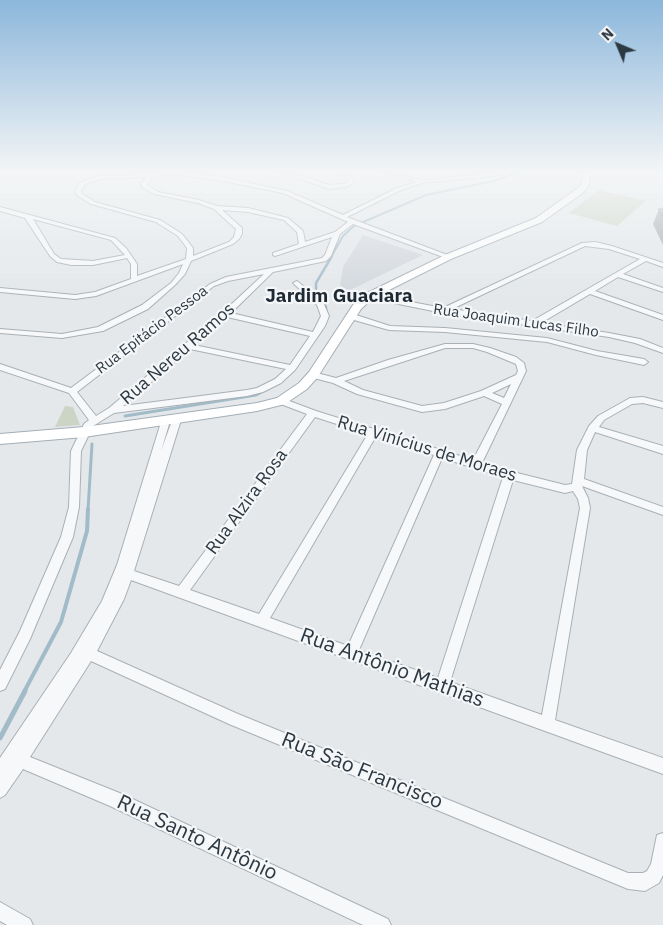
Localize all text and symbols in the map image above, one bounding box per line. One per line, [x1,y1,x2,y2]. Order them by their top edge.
north arrow [593,20,643,70]
text: N [597,24,617,44]
street label: Rua Epitácio Pessoa [93,282,211,378]
district label: Jardim Guaciara [265,286,413,308]
street label: Rua Nereu Ramos [116,298,240,410]
street label: Rua Joaquim Lucas Filho [432,300,600,342]
street label: Rua Vinícius de Moraes [335,411,519,487]
street label: Rua Alzira Rosa [202,445,292,559]
street label: Rua Antônio Mathias [296,623,488,713]
street label: Rua São Francisco [278,727,446,815]
street label: Rua Santo Antônio [113,790,281,886]

